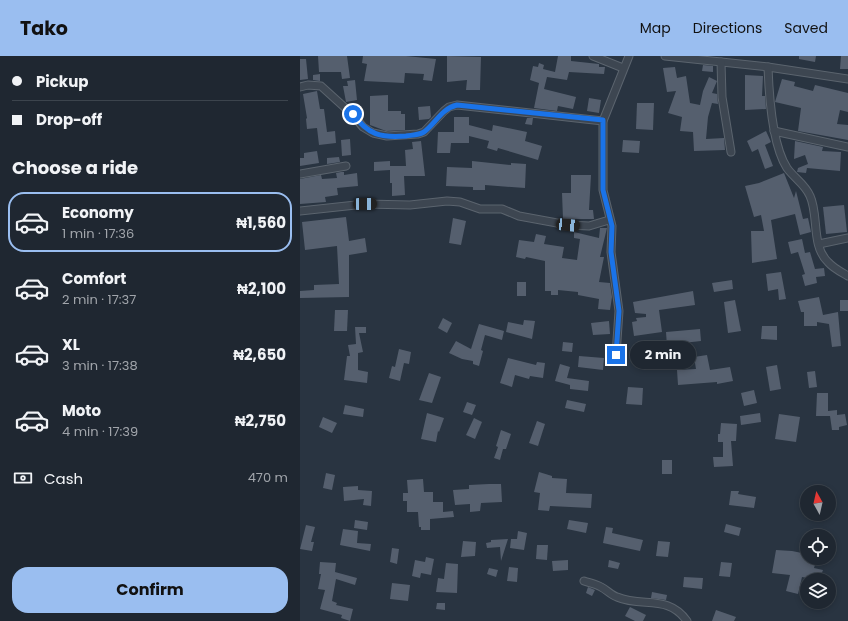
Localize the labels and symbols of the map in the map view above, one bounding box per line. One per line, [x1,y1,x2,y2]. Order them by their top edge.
route start [344,105,362,123]
car [353,198,377,210]
car [555,218,581,232]
callout: 2 min [630,341,696,369]
route end [607,346,625,364]
north arrow [800,485,836,521]

